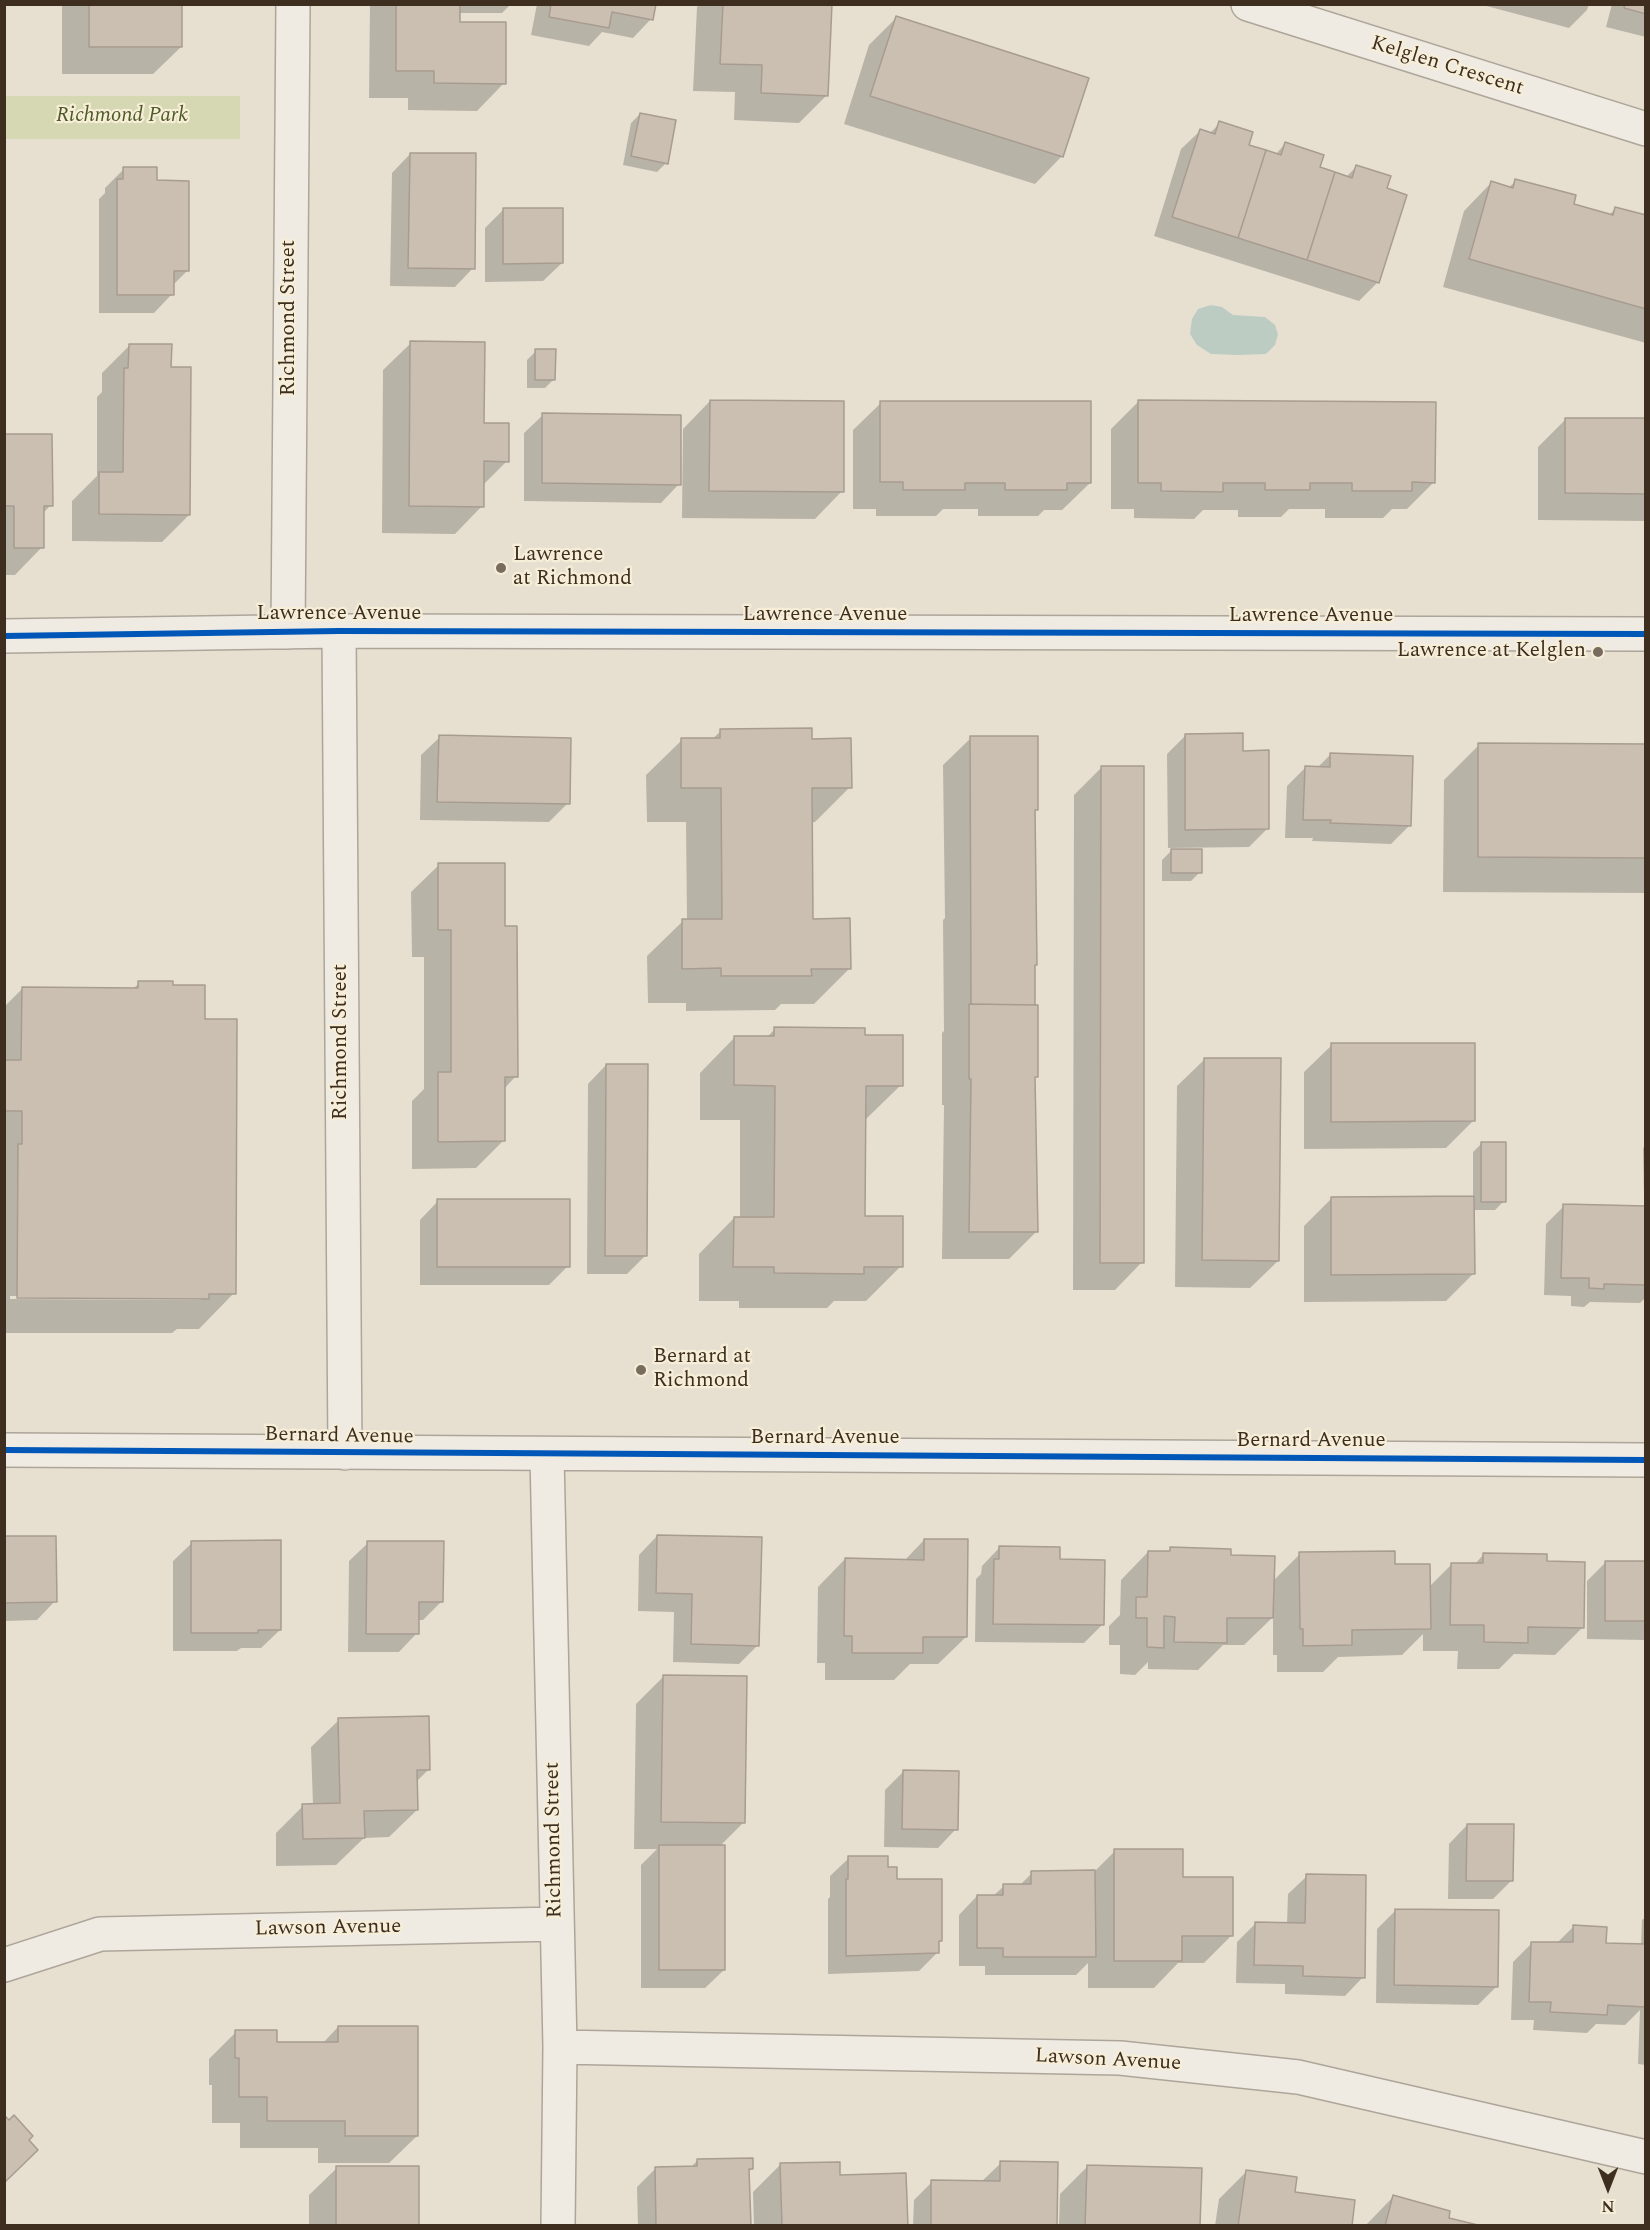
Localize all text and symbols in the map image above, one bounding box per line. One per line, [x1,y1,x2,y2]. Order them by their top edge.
street label: Kelglen Crescent [1367,32,1527,102]
park label: Richmond Park [56,104,188,130]
street label: Richmond Street [277,240,303,396]
place label: Lawrence at Richmond [513,543,632,593]
marker: Lawrence at Richmond [494,561,508,575]
street label: Lawrence Avenue [257,602,421,628]
street label: Lawrence Avenue [743,603,907,629]
street label: Lawrence Avenue [1229,604,1393,630]
place label: Lawrence at Kelglen [1397,639,1586,665]
marker: Lawrence at Kelglen [1591,645,1605,659]
street label: Richmond Street [329,964,355,1120]
place label: Bernard at Richmond [653,1345,751,1395]
marker: Bernard at Richmond [634,1363,648,1377]
street label: Bernard Avenue [264,1423,414,1451]
street label: Bernard Avenue [750,1426,900,1452]
street label: Bernard Avenue [1236,1429,1386,1455]
street label: Richmond Street [541,1762,569,1918]
street label: Lawson Avenue [255,1915,401,1943]
street label: Lawson Avenue [1034,2045,1182,2077]
north arrow [1578,2158,1638,2218]
text: N [1601,2194,1615,2218]

